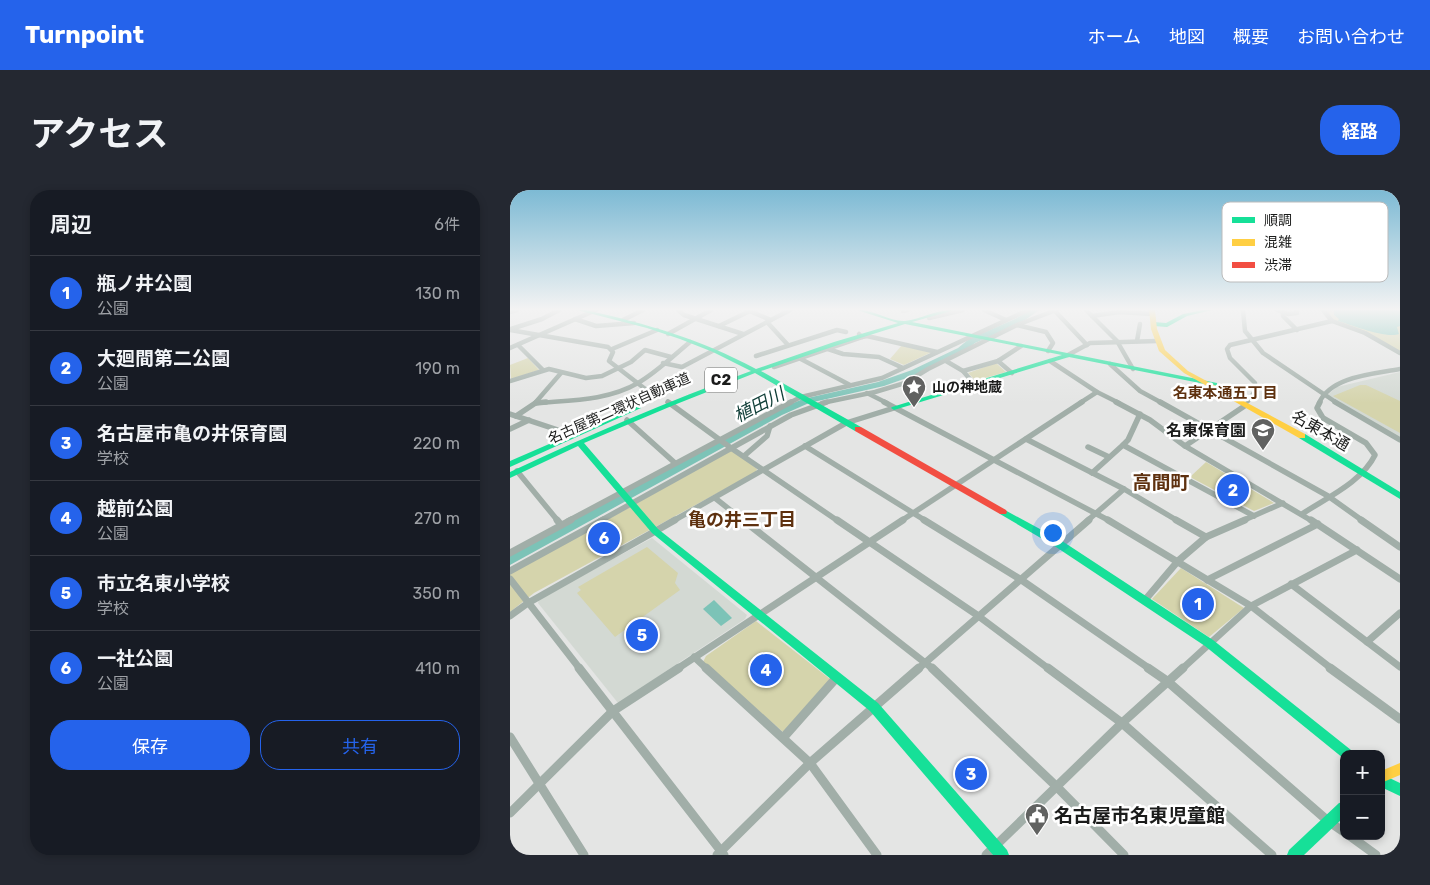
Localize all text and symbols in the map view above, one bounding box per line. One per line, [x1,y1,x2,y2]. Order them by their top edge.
text: Turnpoint [25,21,144,49]
text: ホーム [1088,26,1141,48]
text: 地図 [1169,26,1205,48]
text: 概要 [1233,26,1269,48]
text: お問い合わせ [1297,26,1405,48]
button: 経路 [1320,105,1400,155]
text: アクセス [30,113,168,155]
legend [1222,202,1388,282]
text: 周辺 [50,212,92,237]
text: 順調 [1264,212,1292,229]
text: 6件 [434,215,460,234]
text: 混雑 [1264,234,1292,251]
text: 渋滞 [1264,257,1292,274]
text: 瓶ノ井公園 [97,272,192,295]
text: 1 [62,284,70,303]
text: 130 m [415,284,460,303]
text: 公園 [97,299,129,318]
text: 大廻間第二公園 [97,347,230,370]
text: 2 [61,359,71,378]
text: 190 m [415,359,460,378]
road number: C2 [705,368,737,392]
street label: 名古屋第二環状自動車道 [545,369,693,448]
text: 公園 [97,374,129,393]
place icon: 山の神地蔵 [901,374,927,408]
place label: 山の神地蔵 [932,379,1002,396]
water label: 植田川 [730,382,790,427]
district label: 名東本通五丁目 [1172,384,1278,402]
street label: 名東本通 [1288,406,1353,455]
school or university icon: 名東保育園 [1250,417,1276,451]
place label: 名東保育園 [1166,421,1246,440]
text: 名古屋市亀の井保育園 [97,422,287,445]
text: 3 [61,434,71,453]
text: 220 m [413,434,460,453]
text: 学校 [97,449,129,468]
district label: 高間町 [1132,471,1190,494]
pin: 2 [1217,471,1249,509]
text: 越前公園 [97,497,173,520]
text: 4 [61,509,71,528]
text: 270 m [414,509,460,528]
district label: 亀の井三丁目 [688,509,796,531]
pin: 6 [588,519,620,557]
your location [1040,520,1066,546]
text: 公園 [97,524,129,543]
text: 市立名東小学校 [97,572,230,595]
text: 5 [61,584,71,603]
text: 350 m [413,584,460,603]
pin: 1 [1182,585,1214,623]
text: 学校 [97,599,129,618]
pin: 5 [626,616,658,654]
text: 一社公園 [97,647,173,670]
pin: 4 [750,651,782,689]
text: 6 [61,659,71,678]
text: 410 m [415,659,460,678]
text: 公園 [97,674,129,693]
button: 保存 [50,720,250,770]
button: 共有 [260,720,460,770]
map controls [1340,750,1385,840]
button: + [1340,750,1385,795]
pin: 3 [955,755,987,793]
button: − [1340,795,1385,840]
public building icon: 名古屋市名東児童館 [1024,802,1050,836]
place label: 名古屋市名東児童館 [1054,804,1225,827]

